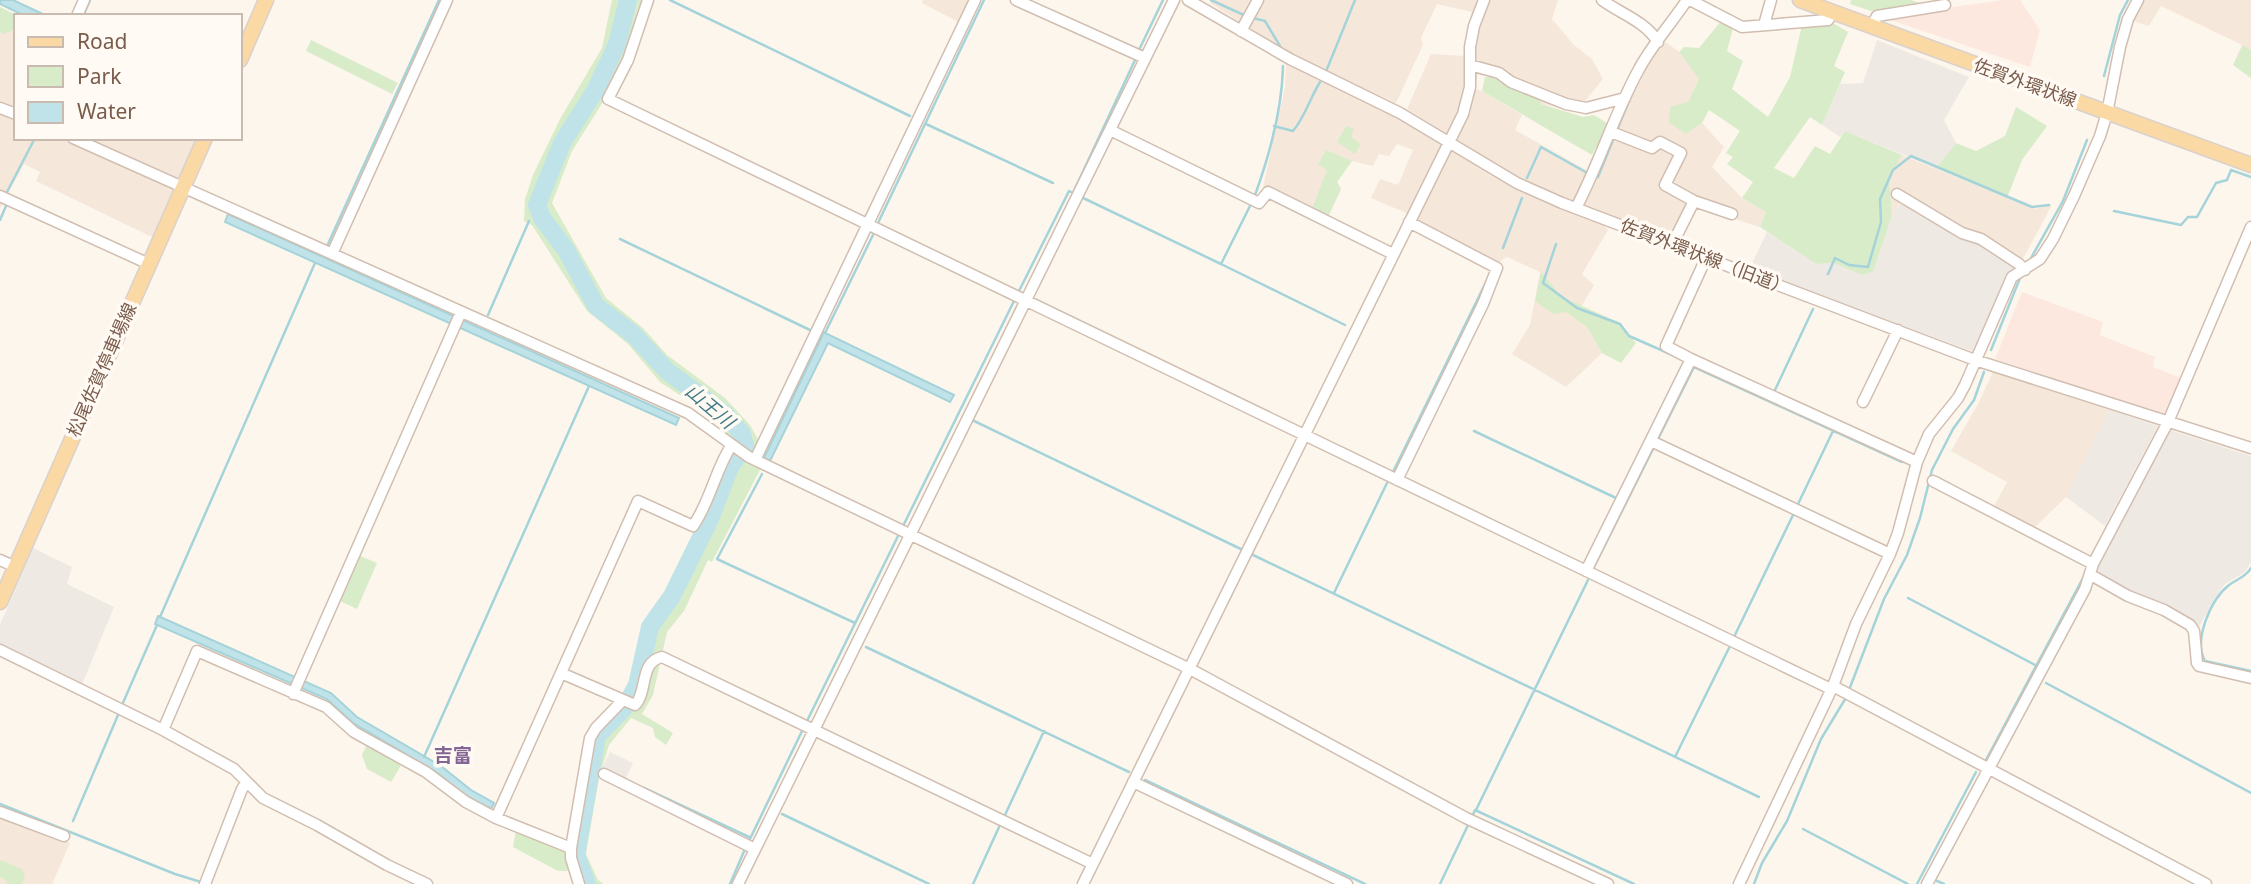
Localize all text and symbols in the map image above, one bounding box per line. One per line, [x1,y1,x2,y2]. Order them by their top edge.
legend [14,14,242,140]
text: Road [77,27,127,55]
street label: 佐賀外環状線 [1970,52,2080,112]
text: Park [77,62,122,90]
text: Water [77,97,136,125]
street label: 佐賀外環状線（旧道） [1617,213,1794,300]
street label: 松尾佐賀停車場線 [61,299,141,440]
water label: 山王川 [680,378,742,436]
district label: 吉富 [434,742,472,768]

